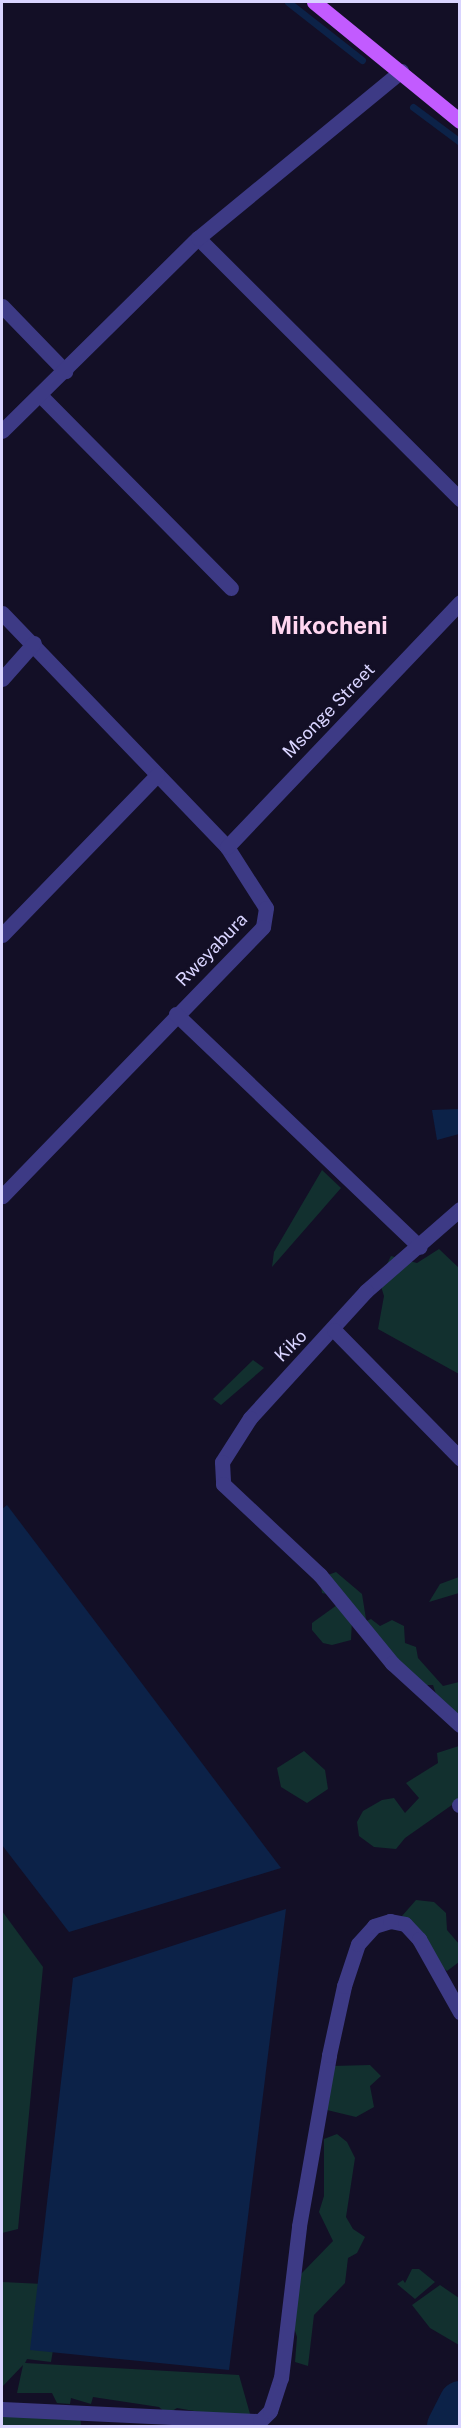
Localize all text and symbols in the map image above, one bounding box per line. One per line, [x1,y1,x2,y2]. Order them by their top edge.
district label: Mikocheni [270,612,388,640]
street label: Msonge Street [278,659,380,763]
street label: Rweyabura [172,909,252,991]
street label: Kiko [270,1325,312,1367]

